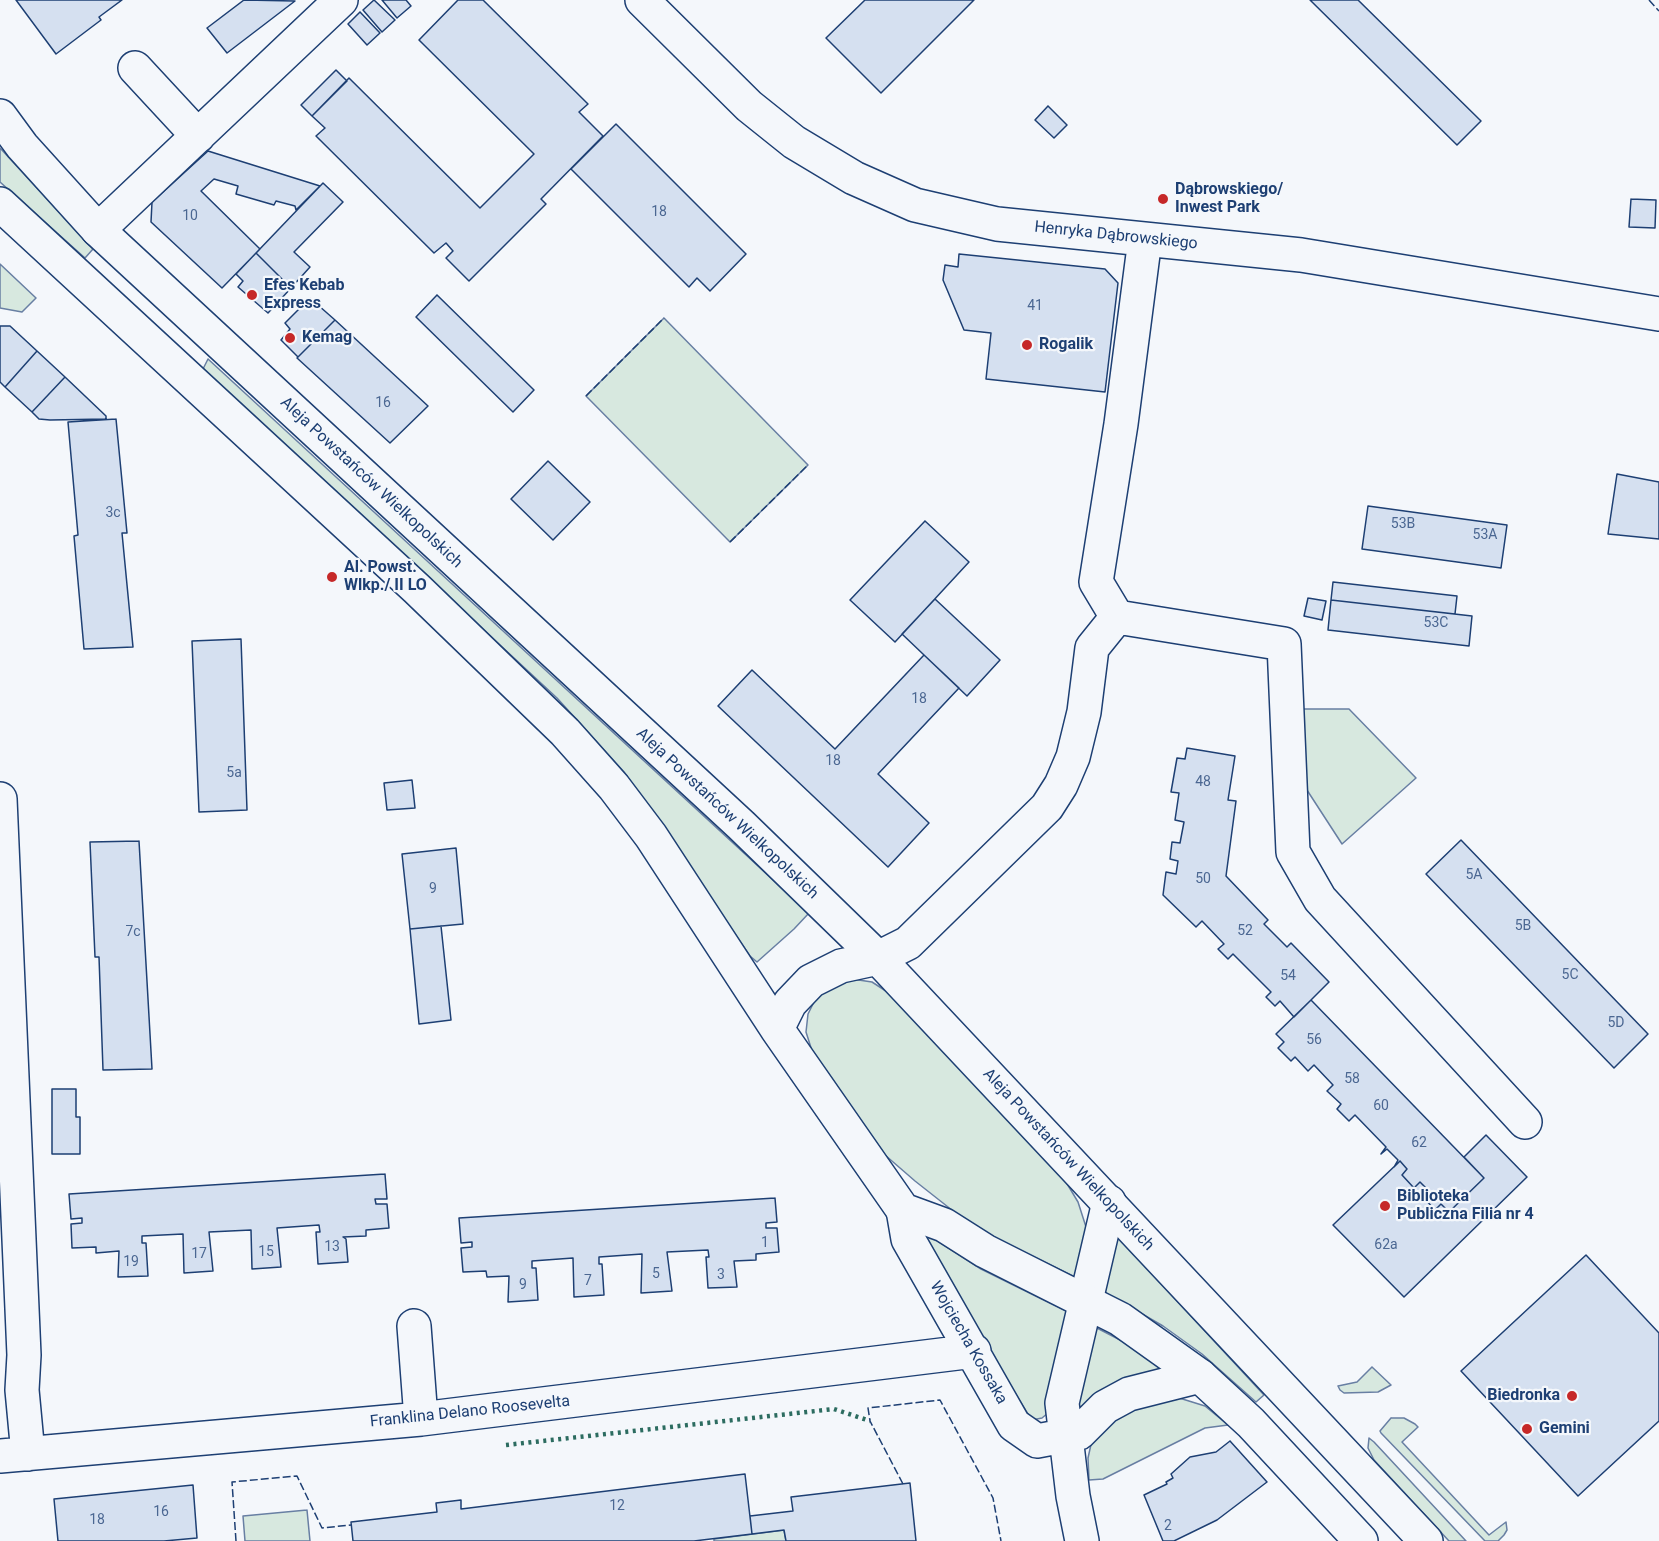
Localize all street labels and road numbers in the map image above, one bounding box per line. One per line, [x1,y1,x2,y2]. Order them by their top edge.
street label: Henryka Dąbrowskiego [1033,218,1199,254]
street label: Aleja Powstańców Wielkopolskich [276,393,466,573]
street label: Aleja Powstańców Wielkopolskich [632,724,822,904]
street label: Aleja Powstańców Wielkopolskich [978,1065,1158,1255]
street label: Wojciecha Kossaka [925,1278,1011,1408]
street label: Franklina Delano Roosevelta [369,1392,571,1432]

